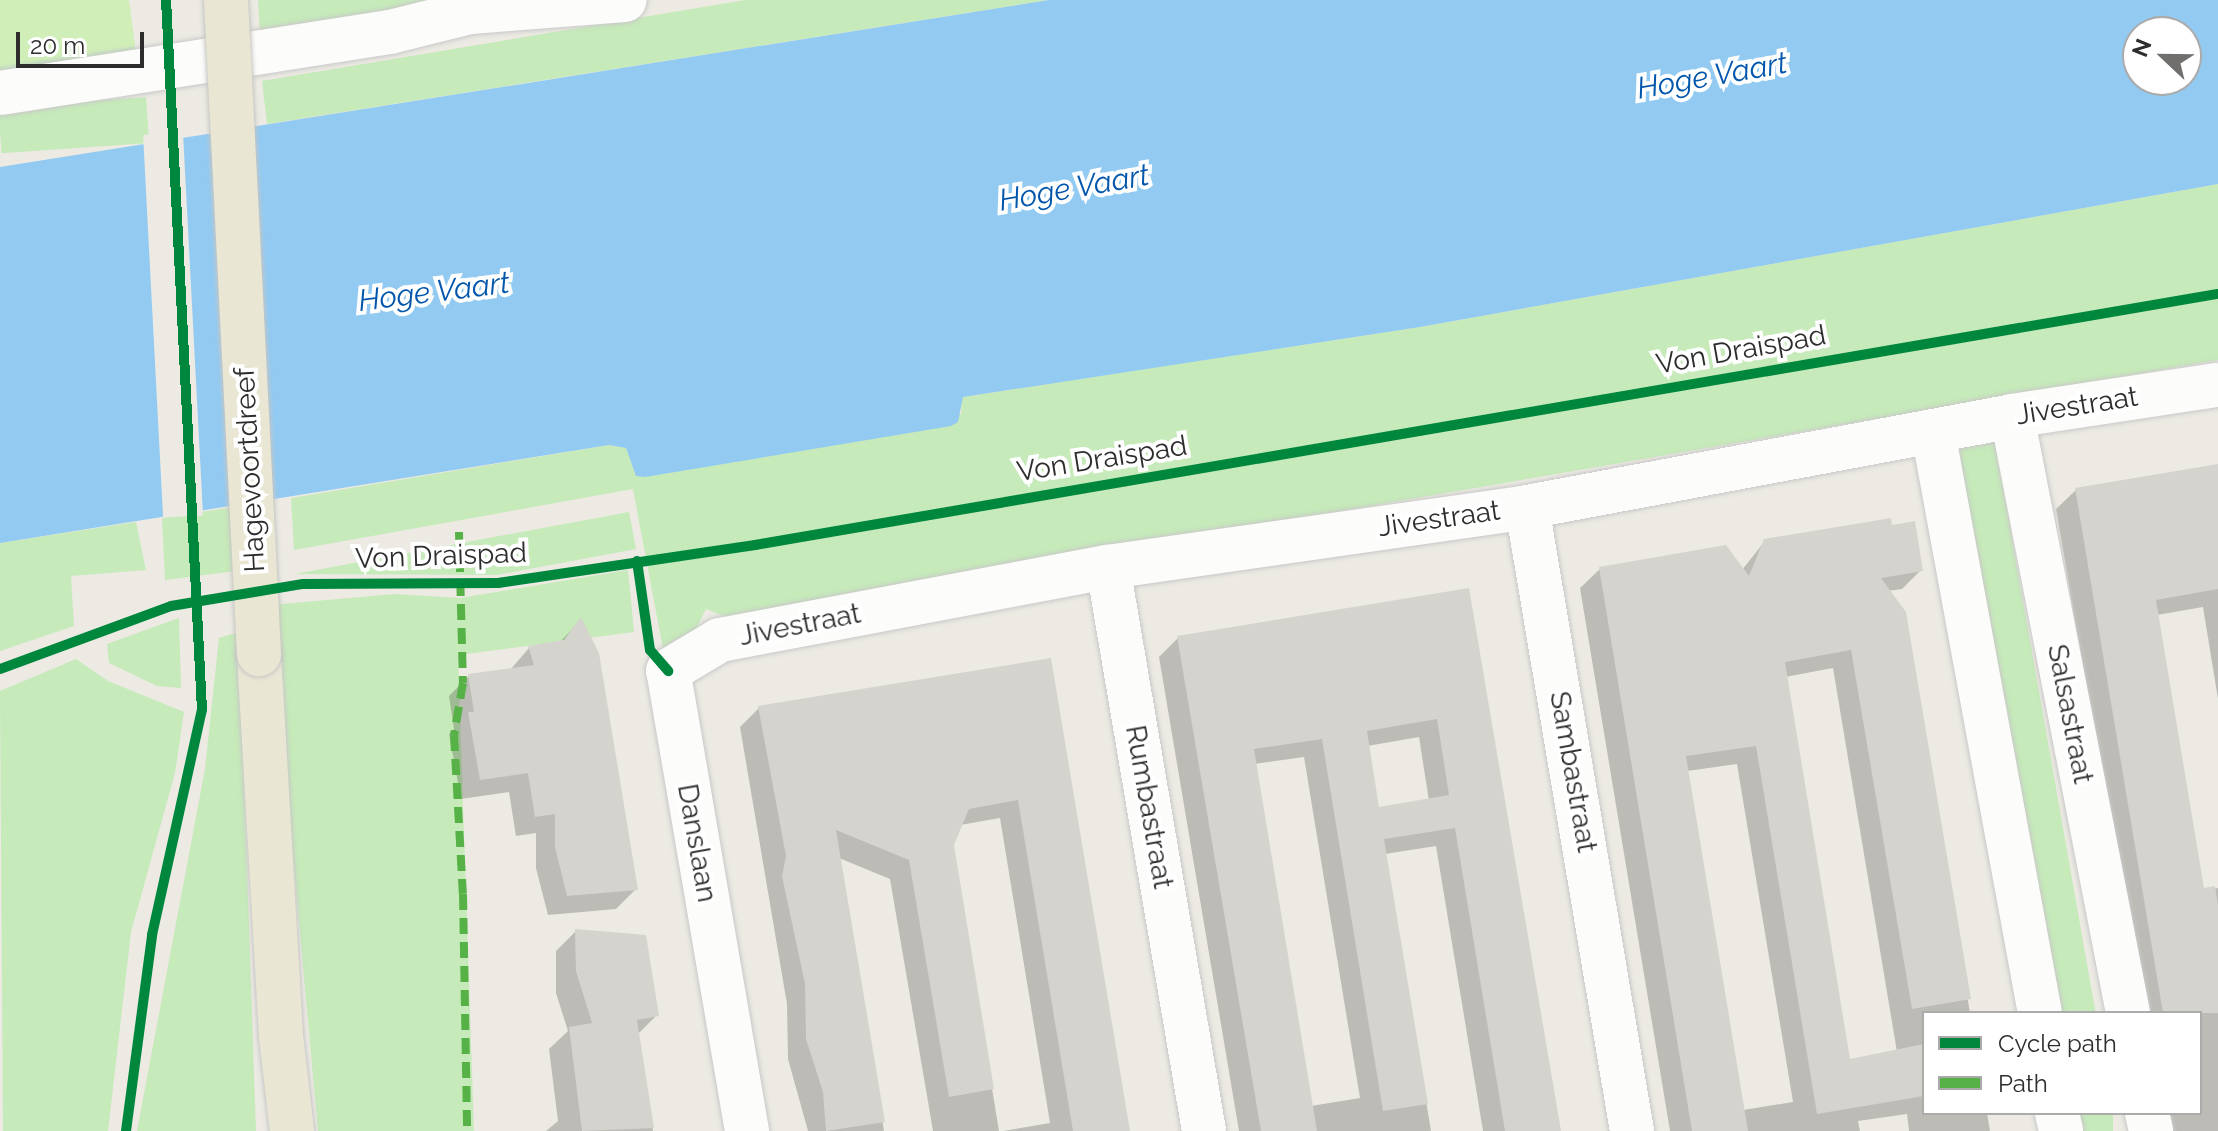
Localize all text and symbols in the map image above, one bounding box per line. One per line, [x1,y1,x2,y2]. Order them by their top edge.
scale bar [20,16,148,66]
north arrow [2122,16,2202,96]
text: 20 m [30,31,85,60]
text: N [2126,35,2157,60]
water label: Hoge Vaart [1634,45,1790,107]
water label: Hoge Vaart [996,157,1152,219]
water label: Hoge Vaart [356,265,512,319]
street label: Von Draispad [1653,319,1829,381]
street label: Hagevoortdreef [228,367,272,573]
street label: Jivestraat [2014,380,2140,432]
street label: Von Draispad [1014,429,1190,489]
street label: Jivestraat [1376,494,1502,544]
street label: Von Draispad [355,536,527,576]
street label: Jivestraat [736,597,864,653]
street label: Salsastraat [2040,642,2100,786]
street label: Sambastraat [1542,689,1604,855]
street label: Rumbastraat [1118,723,1180,891]
street label: Danslaan [670,781,724,905]
legend [1922,1011,2202,1115]
text: Cycle path [1998,1029,2117,1058]
text: Path [1998,1069,2048,1098]

